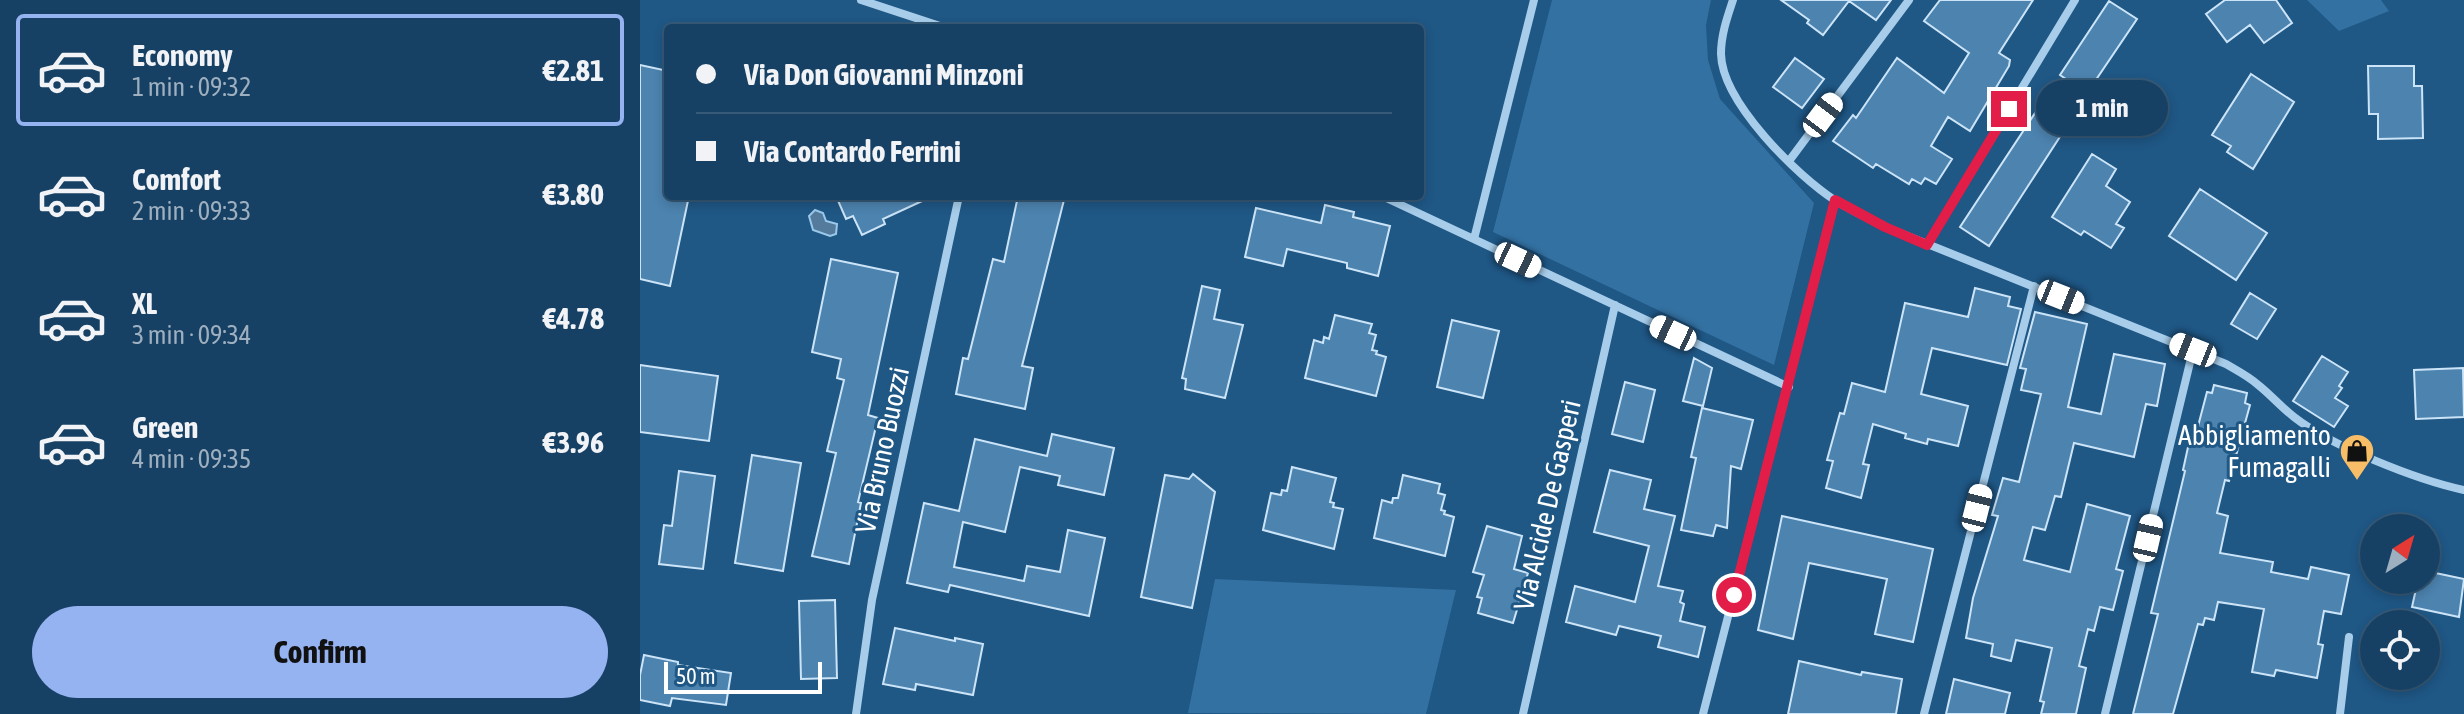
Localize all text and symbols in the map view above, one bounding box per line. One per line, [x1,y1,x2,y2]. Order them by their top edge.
icon: car [36,34,108,106]
text: Economy [132,38,233,72]
text: €2.81 [543,53,604,87]
text: Via Don Giovanni Minzoni [744,57,1024,91]
text: 1 min · 09:32 [132,72,251,102]
callout: 1 min [2037,81,2169,137]
car [1799,89,1847,141]
route end [1991,91,2027,127]
text: 1 min [2075,93,2129,123]
text: Via Contardo Ferrini [744,134,961,168]
icon: car [36,158,108,230]
text: Comfort [132,162,221,196]
text: €3.80 [543,177,604,211]
text: 2 min · 09:33 [132,196,251,226]
car [1491,239,1545,281]
car [2034,277,2088,317]
icon: car [36,282,108,354]
text: XL [132,286,157,320]
text: €4.78 [543,301,604,335]
car [1646,312,1700,354]
text: 3 min · 09:34 [132,320,251,350]
car [2166,330,2220,370]
street label: Via Bruno Buozzi [849,364,915,536]
street label: Via Alcide De Gasperi [1507,397,1587,613]
icon: car [36,406,108,478]
text: Green [132,410,198,444]
place label: Abbigliamento Fumagalli [2178,419,2331,483]
text: €3.96 [543,425,604,459]
shop icon: Abbigliamento Fumagalli [2338,432,2376,482]
text: 4 min · 09:35 [132,444,251,474]
car [1960,482,1994,534]
car [2131,512,2165,564]
north arrow [2360,514,2440,594]
map controls [2360,514,2440,690]
route start [1716,577,1752,613]
button: Confirm [32,606,608,698]
button: locate [2360,610,2440,690]
scale bar [664,658,822,694]
text: 50 m [676,663,716,689]

